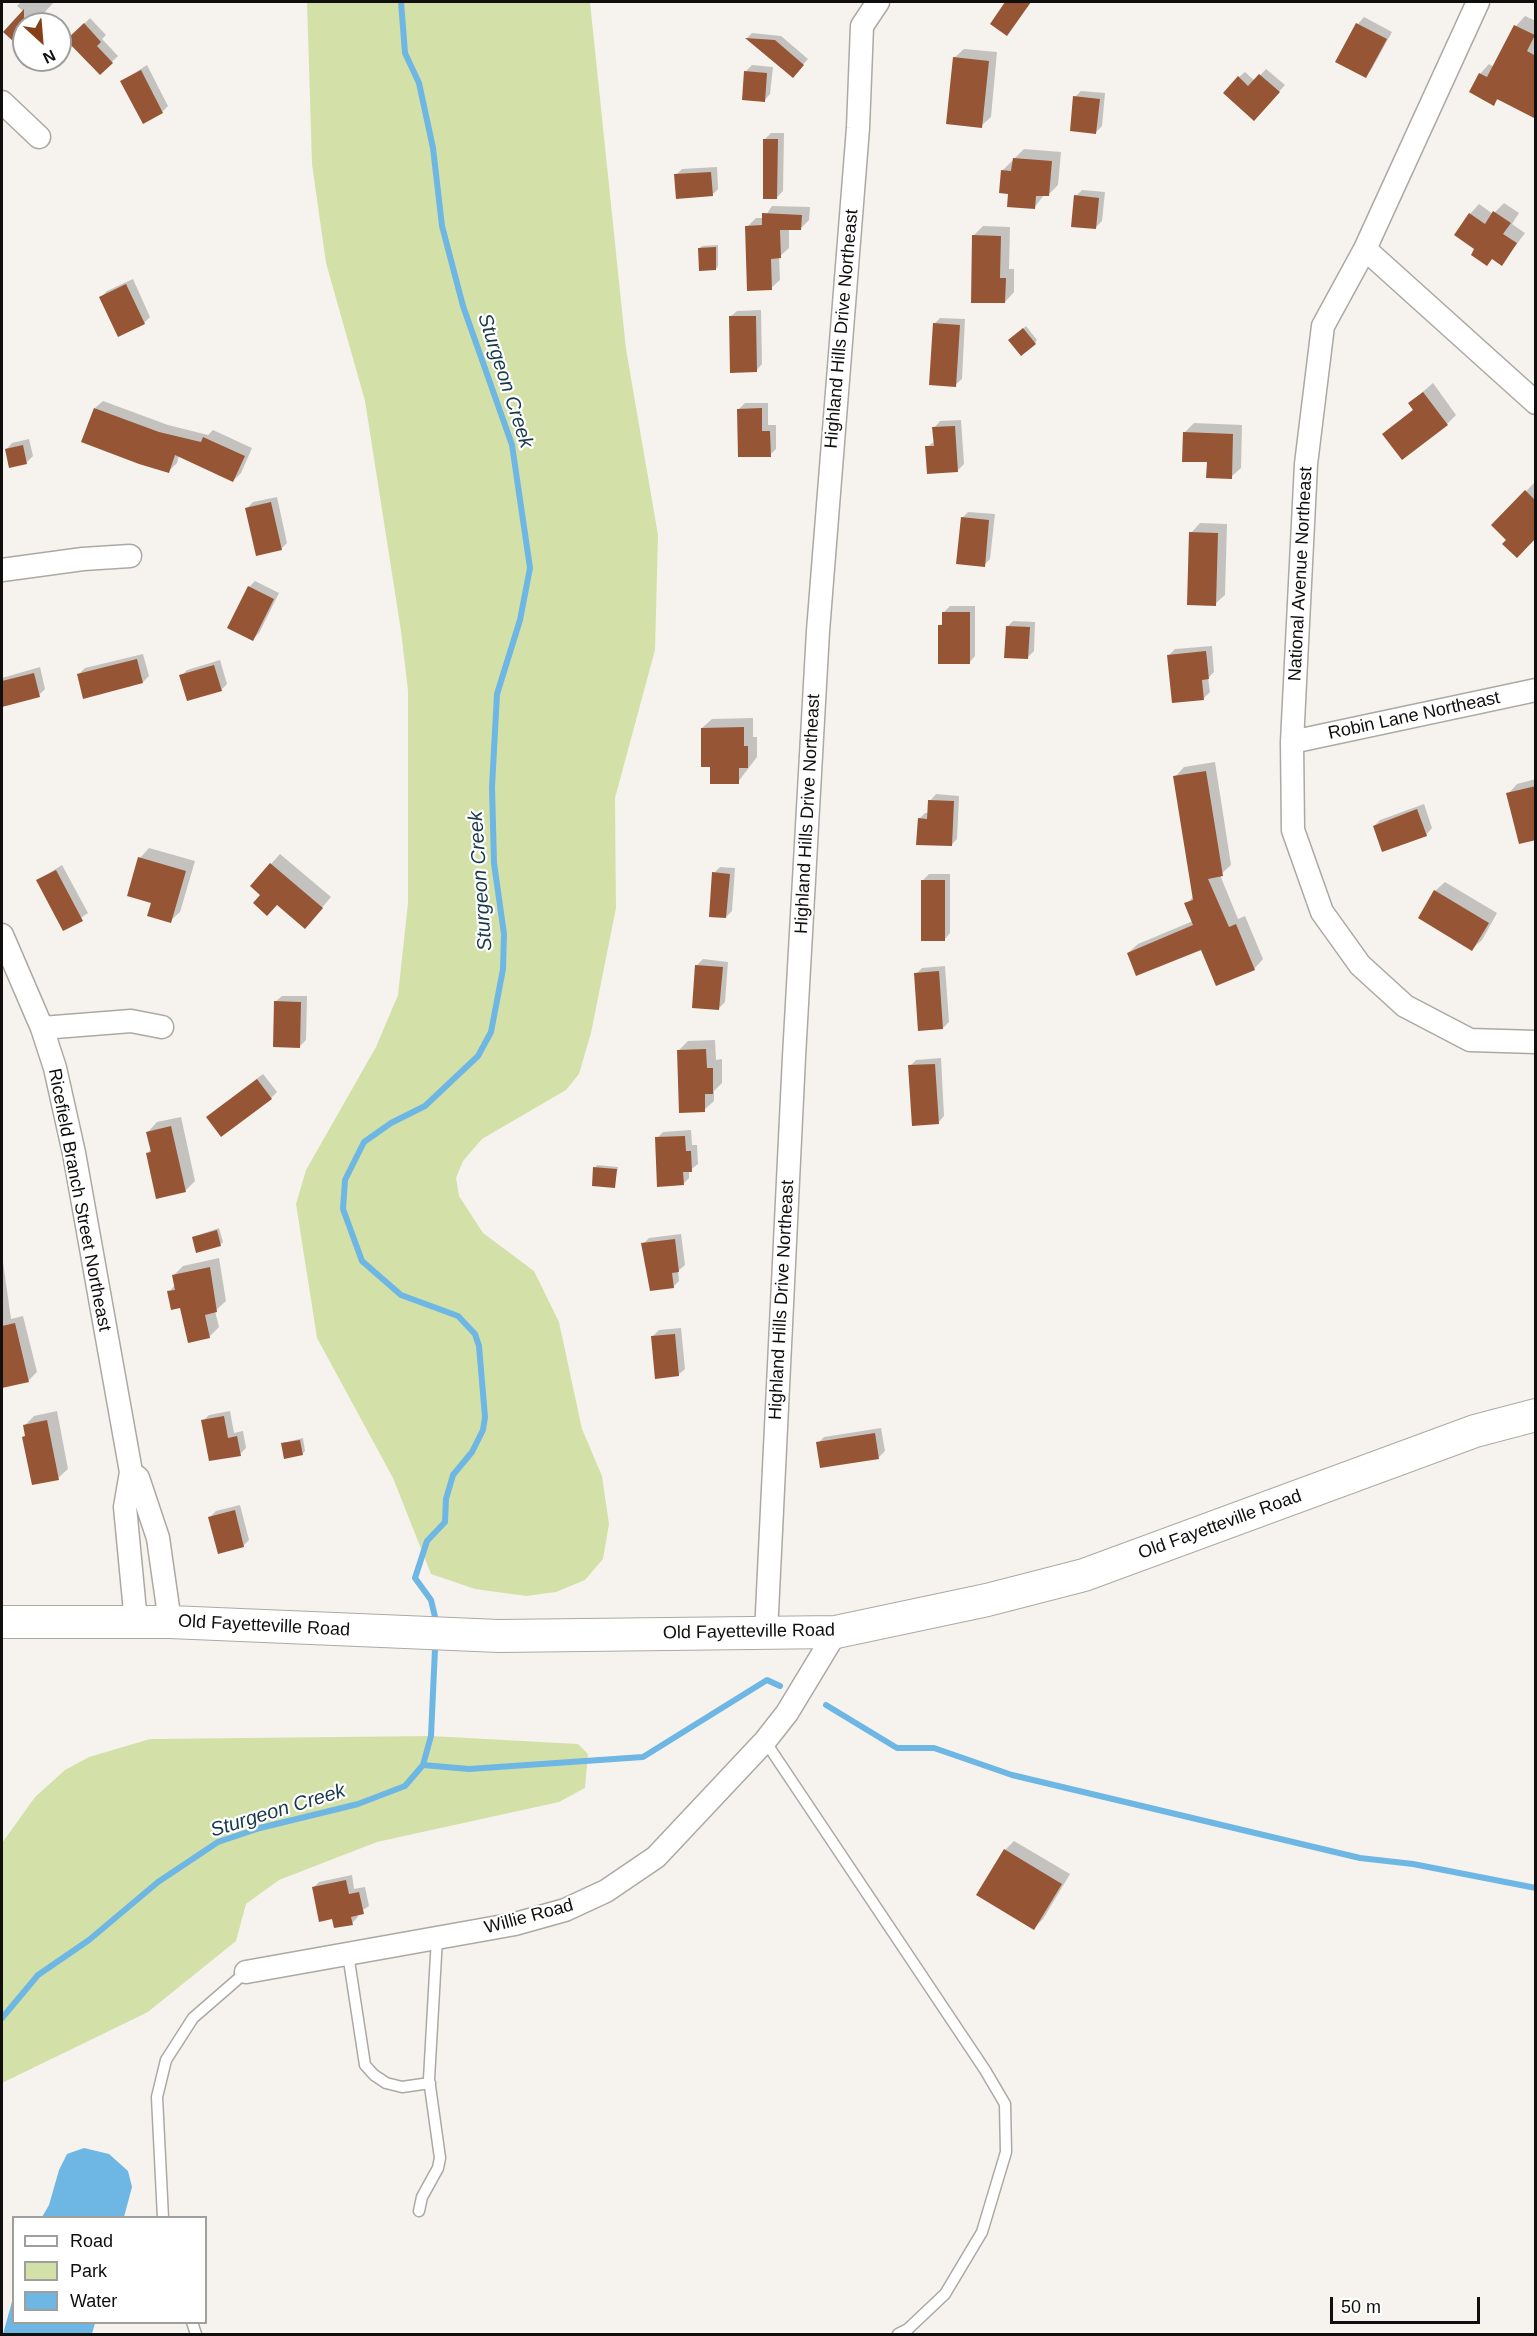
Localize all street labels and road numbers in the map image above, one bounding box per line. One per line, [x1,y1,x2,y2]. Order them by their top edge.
street label: Highland Hills Drive Northeast [821,208,863,450]
street label: National Avenue Northeast [1285,466,1317,682]
street label: Robin Lane Northeast [1326,687,1502,745]
street label: Highland Hills Drive Northeast [791,694,825,934]
street label: Ricefield Branch Street Northeast [43,1067,115,1333]
street label: Highland Hills Drive Northeast [765,1180,799,1420]
street label: Old Fayetteville Road [1135,1485,1305,1565]
street label: Old Fayetteville Road [178,1611,350,1641]
street label: Old Fayetteville Road [663,1620,835,1644]
street label: Willie Road [482,1895,576,1939]

